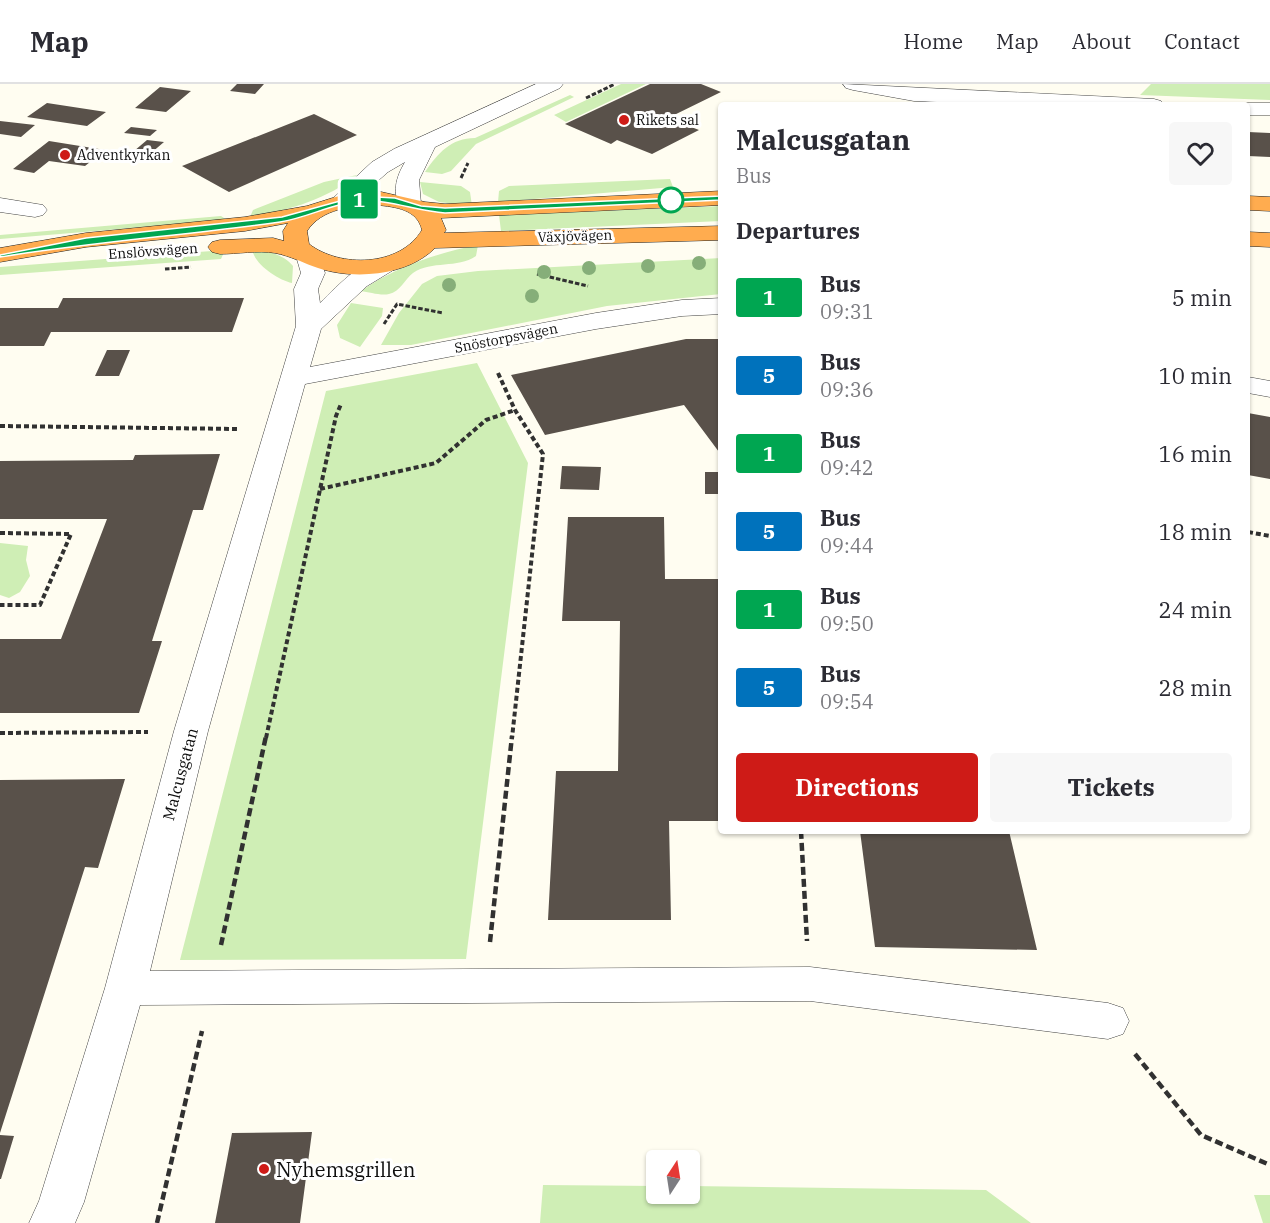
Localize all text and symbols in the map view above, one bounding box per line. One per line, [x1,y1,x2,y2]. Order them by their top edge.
text: Map [30,23,89,60]
text: Home [903,27,963,55]
text: Map [996,27,1039,55]
text: About [1072,27,1131,55]
text: Contact [1164,27,1240,55]
place label: Rikets sal [636,111,699,129]
marker: Rikets sal [617,113,631,127]
text: Malcusgatan [736,121,910,158]
button: heart [1169,122,1232,185]
place label: Adventkyrkan [77,146,170,164]
marker: Adventkyrkan [58,148,72,162]
text: Bus [736,162,771,189]
line badge: 1 [340,180,379,218]
text: 1 [353,185,365,213]
unlabelled marker [658,187,684,213]
text: Departures [736,216,860,245]
street label: Växjövägen [537,226,613,246]
street label: Enslövsvägen [108,239,198,263]
text: Bus [820,269,861,298]
text: 1 [763,283,775,311]
text: 5 min [1172,283,1232,312]
text: 09:31 [820,298,874,325]
street label: Snöstorpsvägen [453,319,559,357]
text: Bus [820,347,861,376]
text: 5 [763,361,775,389]
text: 10 min [1159,361,1232,390]
text: 09:36 [820,376,874,403]
text: Bus [820,425,861,454]
text: 1 [763,439,775,467]
text: 16 min [1159,439,1232,468]
text: 09:42 [820,454,874,481]
text: Bus [820,503,861,532]
text: 5 [763,517,775,545]
text: 18 min [1159,517,1232,546]
text: 09:44 [820,532,874,559]
text: Bus [820,581,861,610]
text: 1 [763,595,775,623]
text: 24 min [1159,595,1232,624]
text: 09:50 [820,610,874,637]
text: Bus [820,659,861,688]
text: 5 [763,673,775,701]
text: 28 min [1159,673,1232,702]
text: 09:54 [820,688,874,715]
street label: Malcusgatan [158,725,202,823]
button: Directions [736,753,978,822]
button: Tickets [990,753,1232,822]
north arrow [646,1150,700,1204]
map controls [646,1150,700,1204]
place label: Nyhemsgrillen [276,1156,416,1183]
marker: Nyhemsgrillen [257,1162,271,1176]

